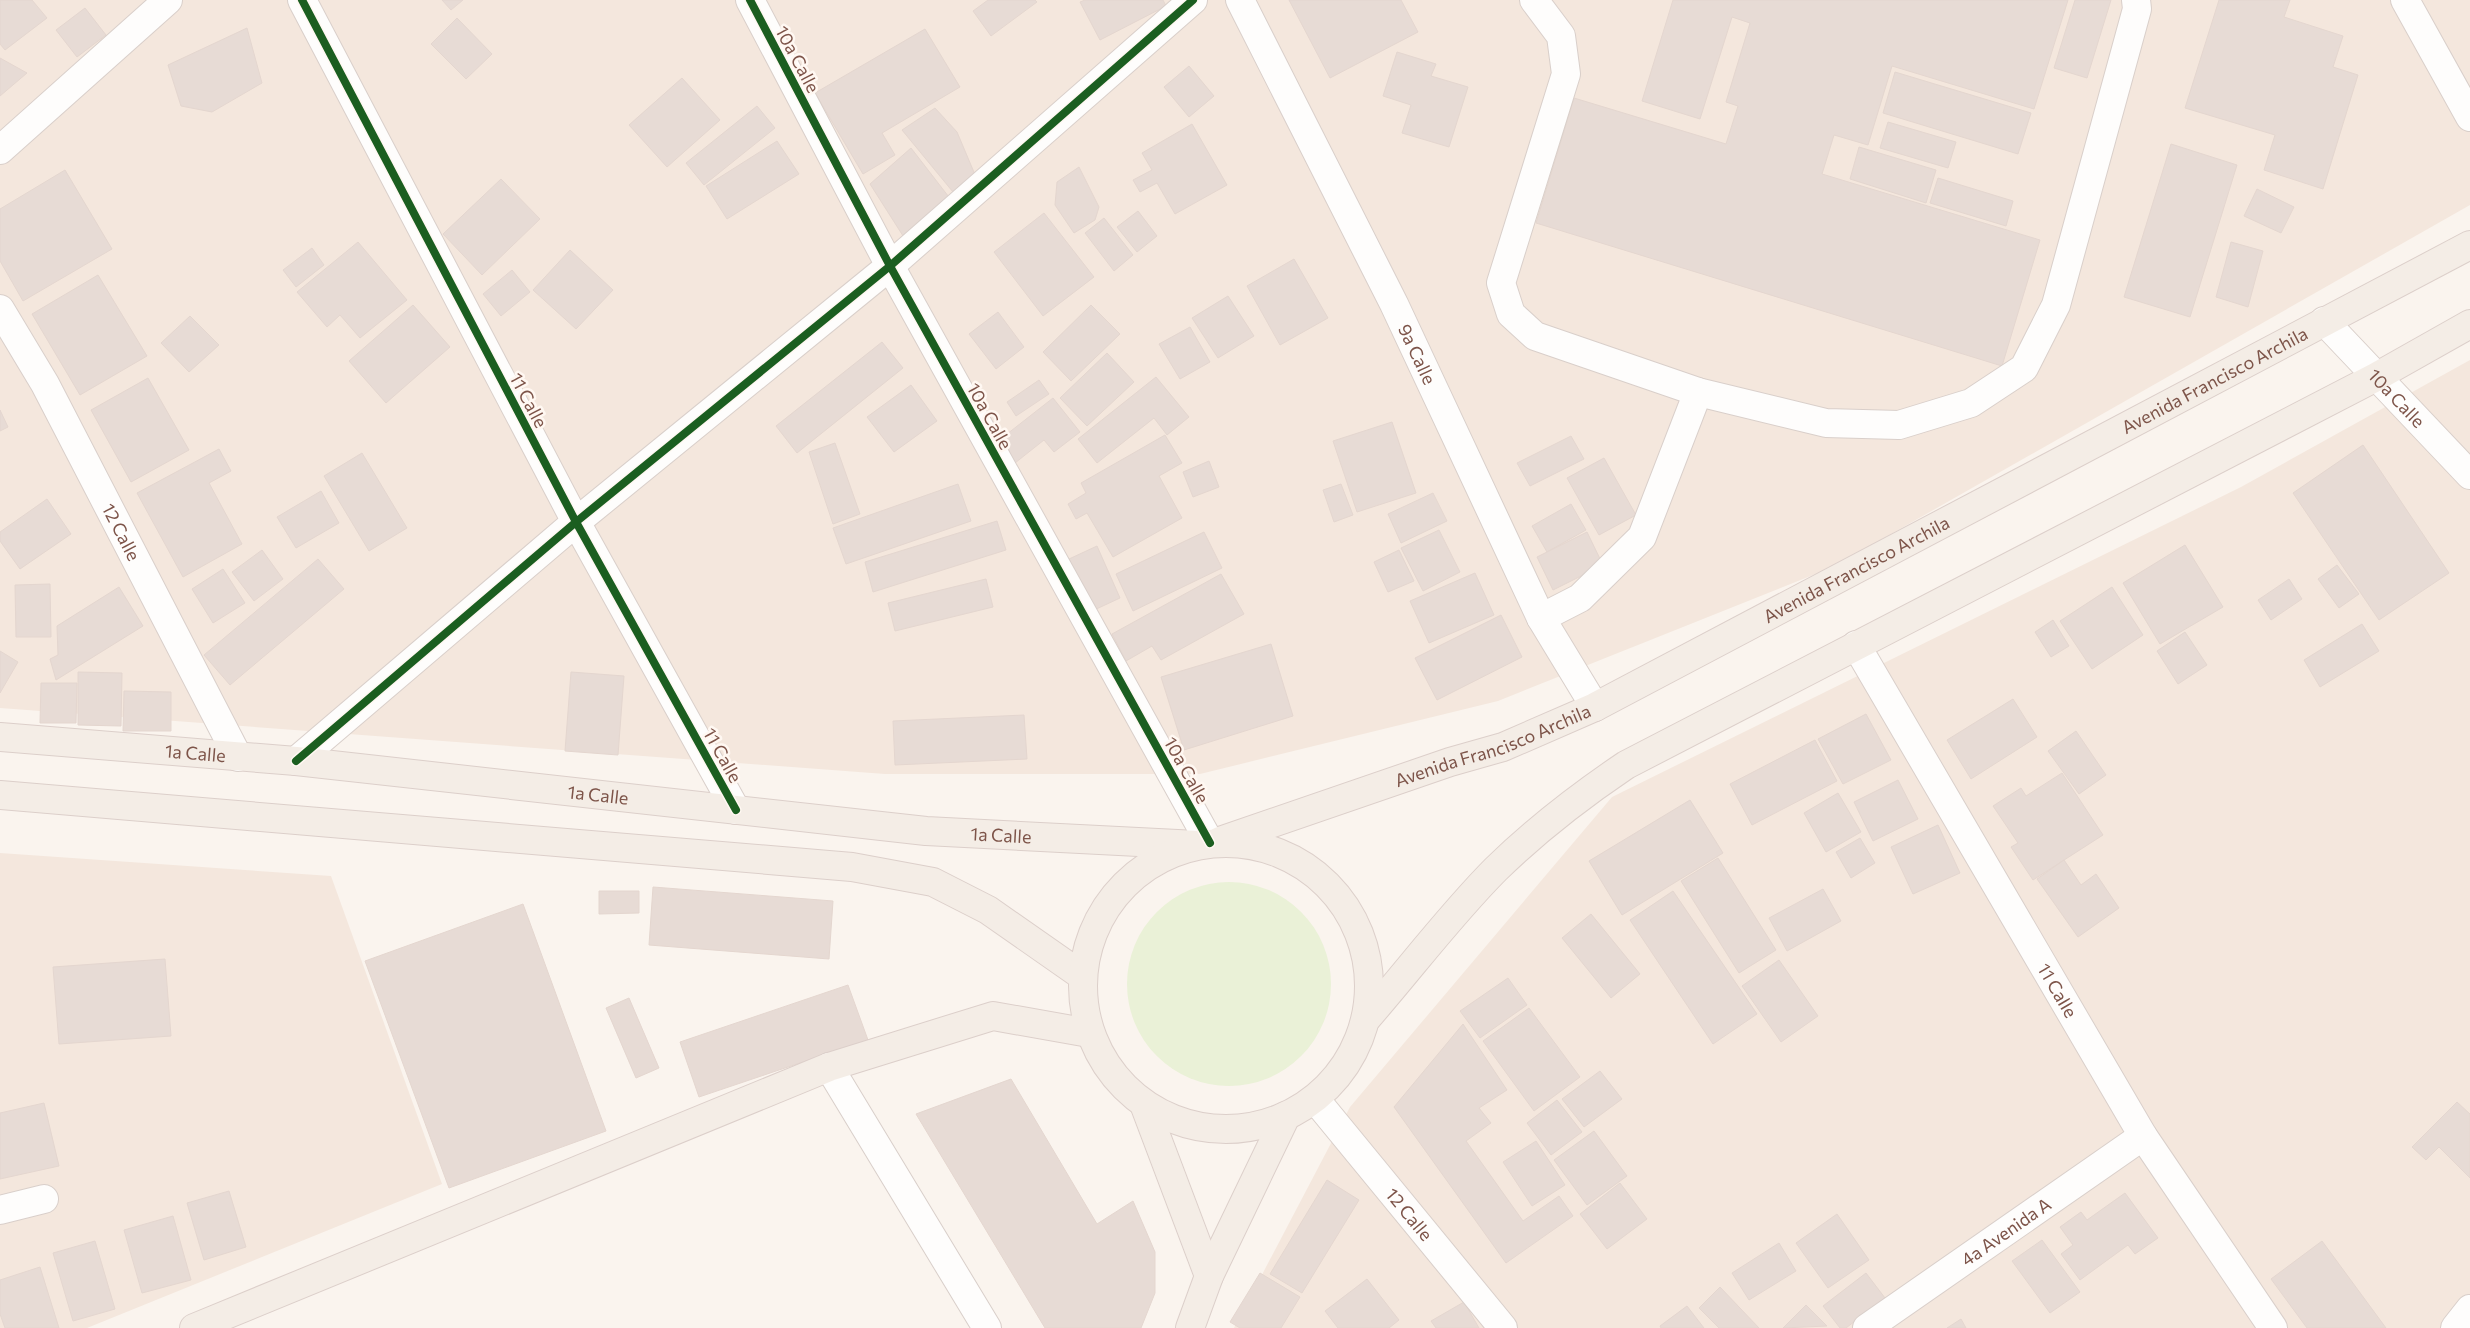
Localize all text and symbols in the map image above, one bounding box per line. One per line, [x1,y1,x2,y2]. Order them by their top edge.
street label: 10a Calle [771,22,825,96]
street label: 9a Calle [1394,320,1441,388]
street label: Avenida Francisco Archila [2118,322,2311,438]
street label: 10a Calle [2364,364,2430,432]
street label: 11 Calle [505,369,553,431]
street label: 10a Calle [963,379,1017,453]
street label: 12 Calle [98,500,145,564]
street label: Avenida Francisco Archila [1759,511,1953,627]
street label: Avenida Francisco Archila [1392,699,1594,791]
street label: 11 Calle [699,724,747,786]
street label: 10a Calle [1160,733,1214,807]
street label: 1a Calle [164,739,227,766]
street label: 1a Calle [567,780,630,809]
street label: 1a Calle [970,822,1032,847]
street label: 11 Calle [2033,959,2082,1021]
street label: 12 Calle [1382,1183,1438,1245]
street label: 4a Avenida A [1957,1193,2055,1270]

